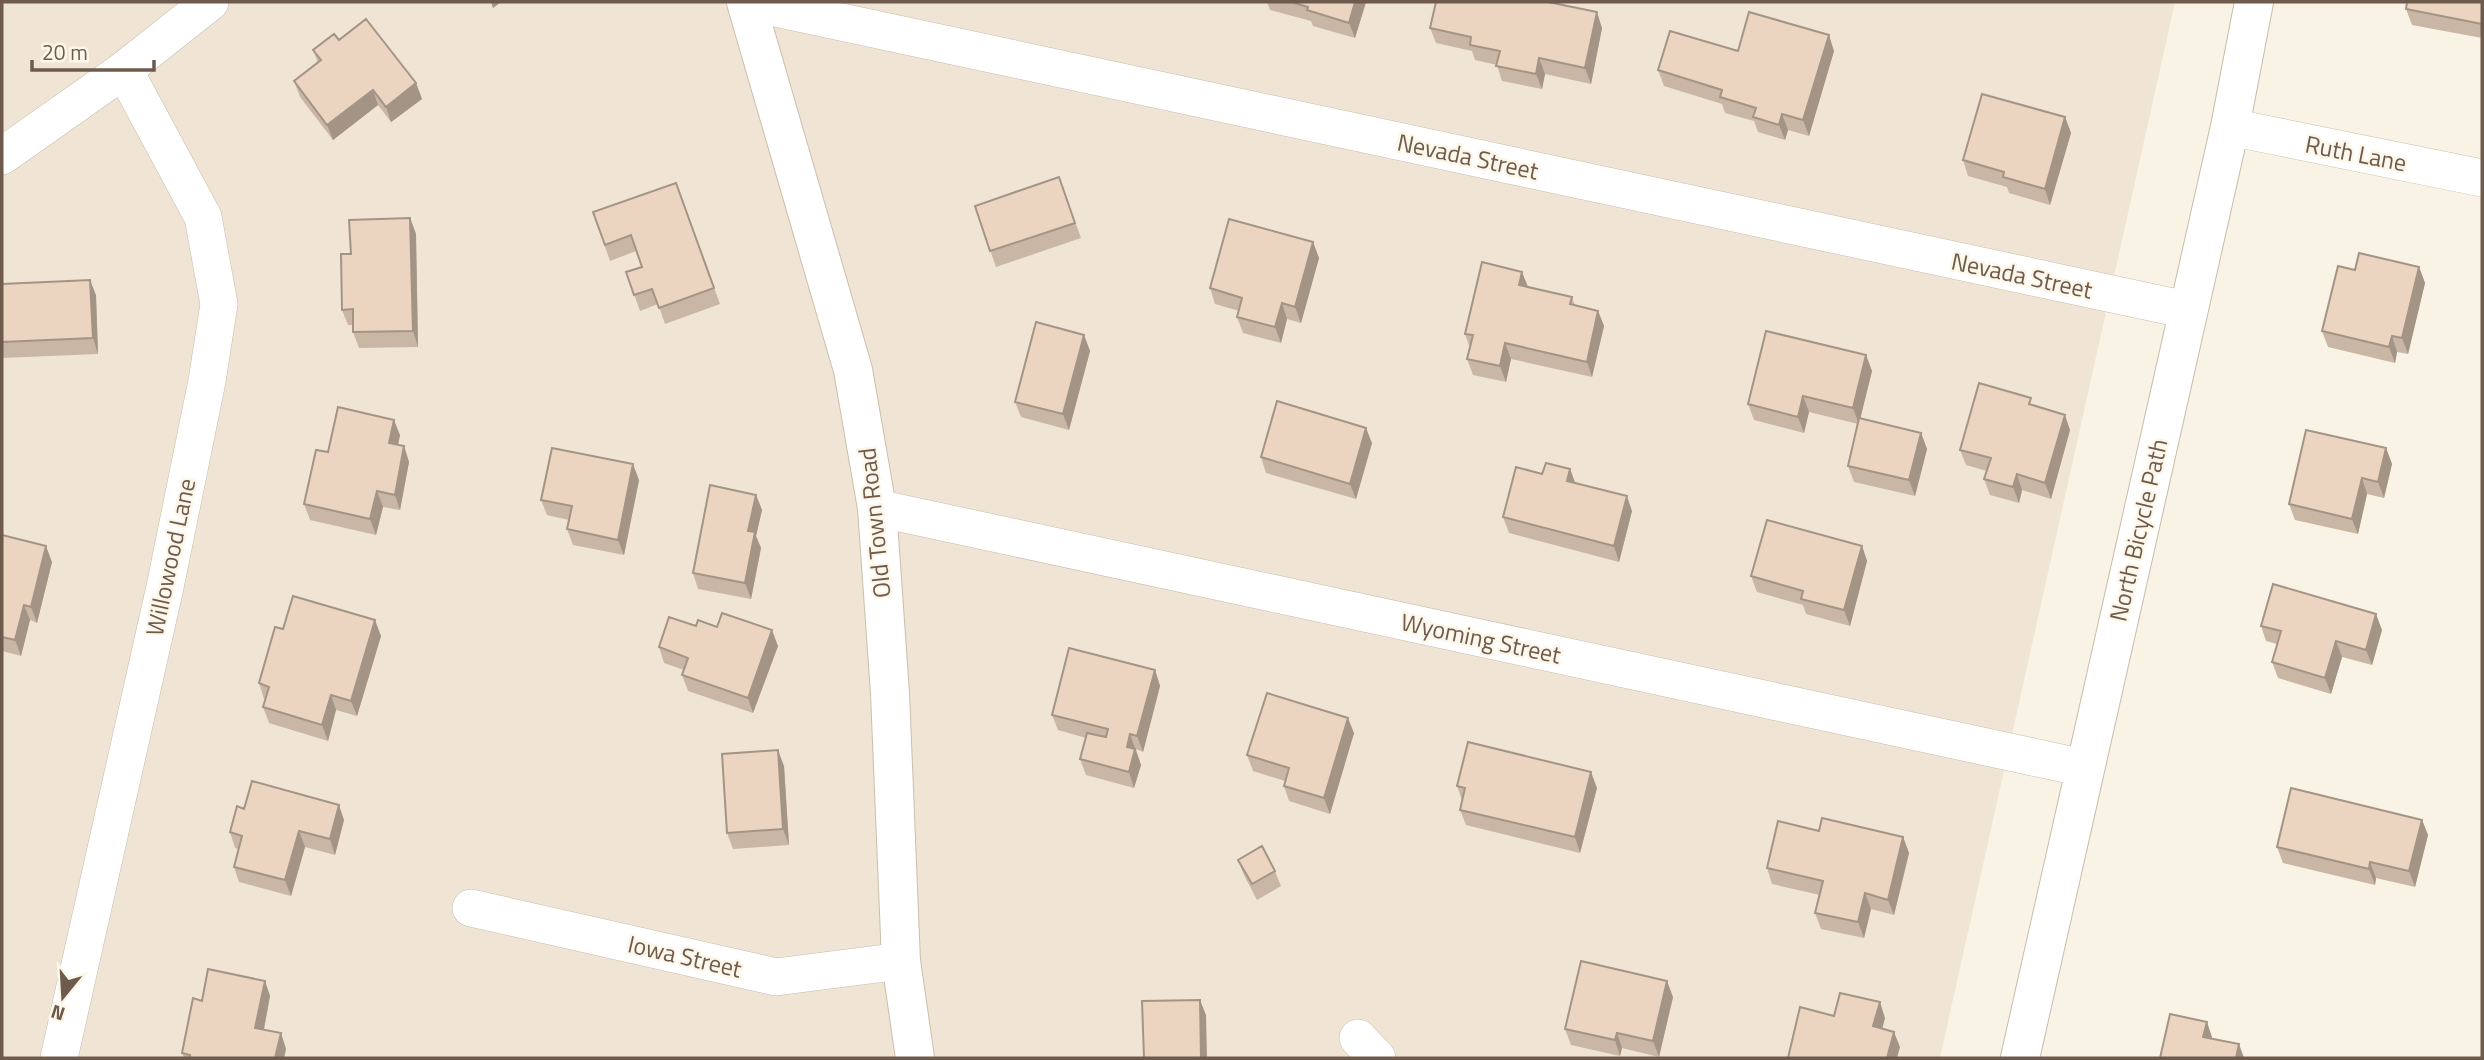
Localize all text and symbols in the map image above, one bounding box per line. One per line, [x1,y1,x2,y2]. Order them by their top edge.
scale bar [32,28,154,72]
text: 20 m [42,36,88,68]
street label: Nevada Street [1394,123,1542,189]
street label: Ruth Lane [2302,126,2410,180]
street label: Nevada Street [1948,242,2096,308]
street label: North Bicycle Path [2099,435,2177,625]
street label: Old Town Road [848,446,900,600]
street label: Willowood Lane [136,475,204,639]
street label: Wyoming Street [1398,603,1565,673]
street label: Iowa Street [625,925,746,987]
north arrow [28,962,98,1032]
text: N [47,998,68,1029]

